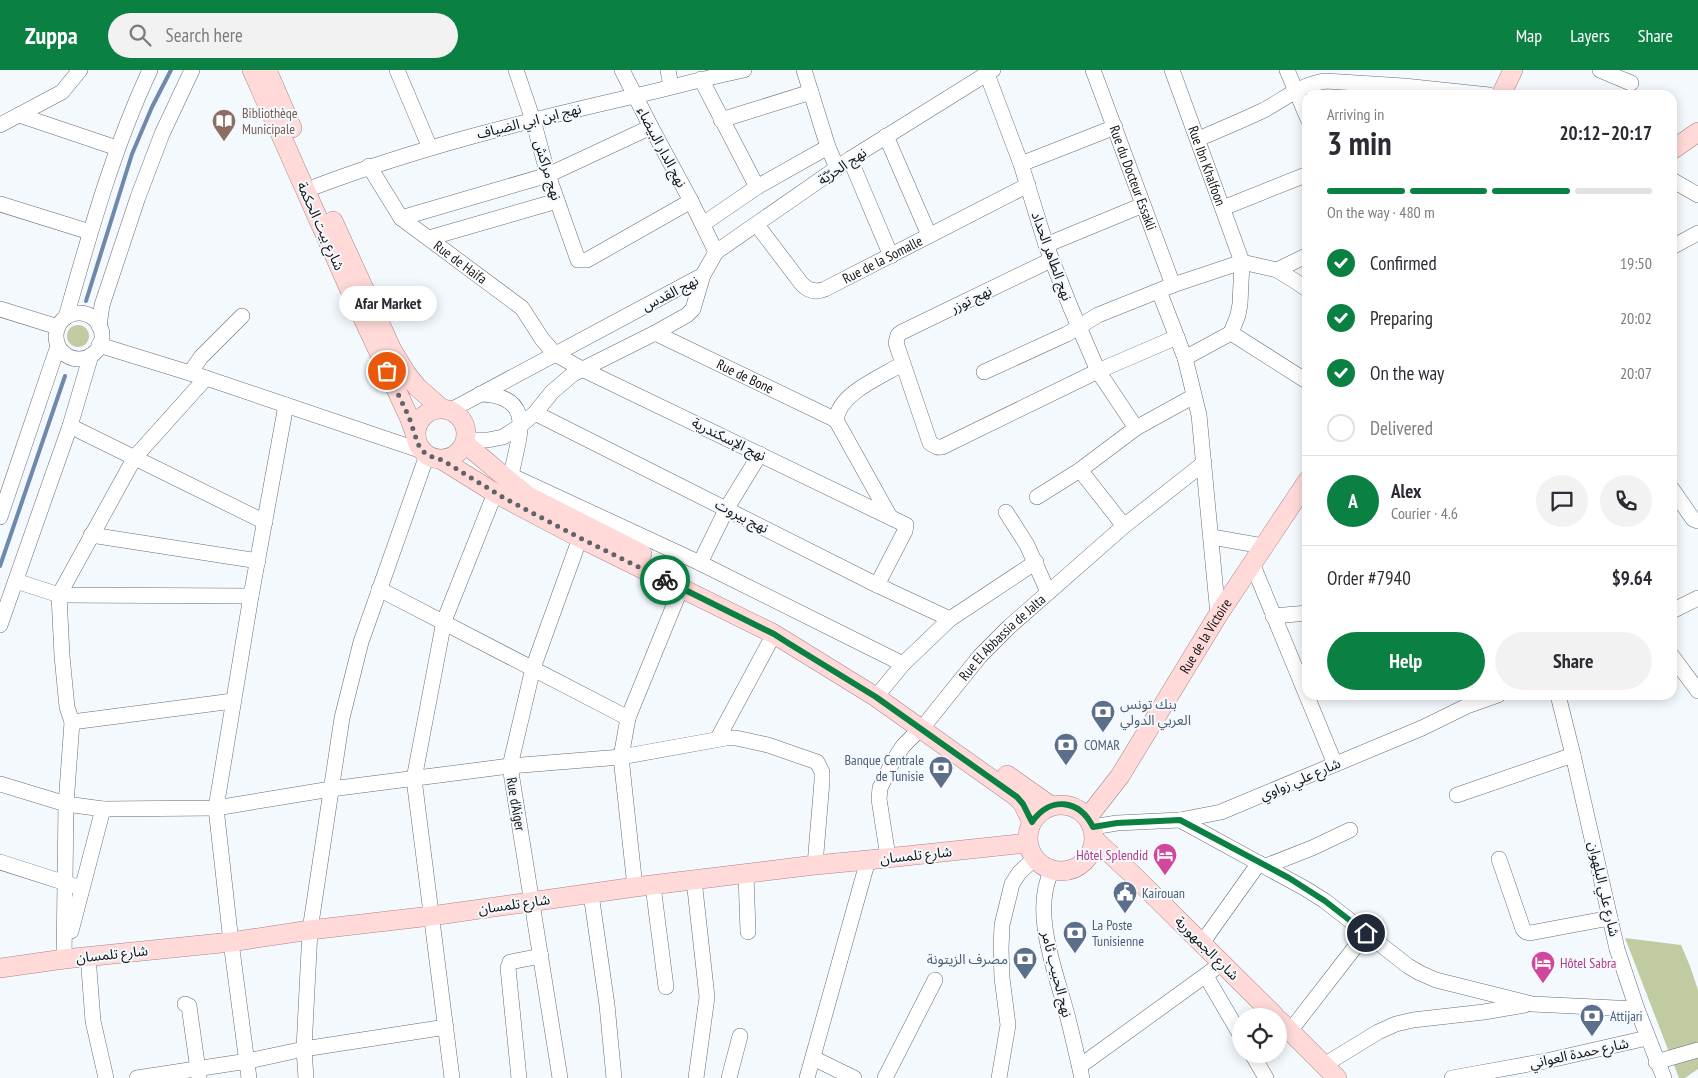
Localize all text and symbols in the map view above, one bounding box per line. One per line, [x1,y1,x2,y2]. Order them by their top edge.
search box [108,13,458,58]
text: Zuppa [25,20,78,51]
icon: search [126,21,154,49]
text: Search here [166,23,243,47]
text: Map [1516,24,1542,47]
text: Layers [1570,24,1610,47]
text: Share [1638,24,1673,47]
street label: نهج ابن ابي الضياف [475,99,584,145]
place label: Bibliothèqe Municipale [242,104,298,138]
street label: نهج الدار البيضاء [631,104,691,192]
text: Arriving in [1327,104,1384,124]
library icon: Bibliothèqe Municipale [211,108,237,142]
text: 20:12–20:17 [1559,121,1652,145]
text: 3 min [1327,122,1392,164]
street label: Rue du Docteur Essakli [1105,123,1161,233]
street label: Rue Ibn Khalfoon [1184,123,1230,208]
street label: نهج مراكش [528,138,566,203]
street label: نهج الحرّيّة [814,143,871,190]
street label: شارع بيت الحكمة [292,179,349,274]
text: On the way · 480 m [1327,202,1435,222]
street label: نهج الطاهر الحداد [1026,209,1077,304]
street label: Rue de la Somalle [839,232,926,288]
street label: Rue de Haifa [430,236,490,288]
icon: check [1327,249,1355,277]
text: Confirmed [1370,251,1437,275]
text: 19:50 [1620,253,1652,273]
street label: نهج القدس [639,271,702,317]
street label: نهج توزر [946,281,996,319]
callout: Afar Market [338,286,436,321]
text: Afar Market [355,293,421,313]
icon: check [1327,304,1355,332]
text: Preparing [1370,306,1433,330]
text: 20:02 [1620,308,1652,328]
pin [366,350,408,392]
street label: Rue de Bone [714,355,777,398]
icon: bag [373,357,401,385]
icon: check [1327,359,1355,387]
text: On the way [1370,361,1444,385]
text: 20:07 [1620,363,1652,383]
street label: نهج الإسكندرية [688,413,769,467]
text: Delivered [1370,416,1433,440]
button: chat [1536,475,1588,527]
button: phone [1600,475,1652,527]
text: Alex [1391,479,1421,503]
text: A [1348,489,1358,513]
street label: نهج بيروت [711,495,772,539]
text: Courier · 4.6 [1391,503,1458,523]
courier [640,555,690,605]
icon: bike [651,566,679,594]
text: Order #7940 [1327,566,1411,590]
text: $9.64 [1612,566,1652,590]
street label: Rue El Abbassia de Jalta [955,590,1049,684]
street label: Rue de la Victoire [1175,595,1236,677]
button: Help [1327,632,1485,690]
button: Share [1495,632,1652,690]
place label: بنك تونس العربي الدولي [1120,695,1191,731]
bank icon: بنك تونس العربي الدولي [1090,699,1116,733]
bank icon: COMAR [1053,732,1079,766]
place label: COMAR [1084,736,1120,754]
place label: Banque Centrale de Tunisie [845,751,924,785]
street label: شارع علي زواوي [1257,754,1344,806]
bank icon: Banque Centrale de Tunisie [928,755,954,789]
street label: Rue d'Aiger [502,776,530,832]
street label: شارع علي البلهوان [1582,840,1624,939]
street label: شارع تلمسان [879,842,953,870]
hotel icon: Hôtel Splendid [1152,842,1178,876]
place label: Hôtel Splendid [1076,846,1148,864]
public building icon: Kairouan [1112,880,1138,914]
place label: Kairouan [1142,884,1185,902]
street label: شارع تلمسان [477,890,551,920]
street label: شارع الجمهورية [1170,912,1243,985]
pin [1345,912,1387,954]
place label: La Poste Tunisienne [1092,916,1144,950]
icon: home [1352,919,1380,947]
bank icon: La Poste Tunisienne [1062,920,1088,954]
street label: نهج الحبيب ثامر [1035,928,1076,1020]
street label: شارع تلمسان [75,941,149,969]
bank icon: مصرف الزيتونة [1012,946,1038,980]
place label: مصرف الزيتونة [927,950,1008,968]
hotel icon: Hôtel Sabra [1530,950,1556,984]
place label: Hôtel Sabra [1560,954,1616,972]
bank icon: Attijari [1579,1003,1605,1037]
place label: Attijari [1610,1007,1643,1025]
map controls [1232,1008,1287,1063]
button: locate [1232,1008,1287,1063]
street label: شارع حمدة العواني [1528,1034,1631,1074]

